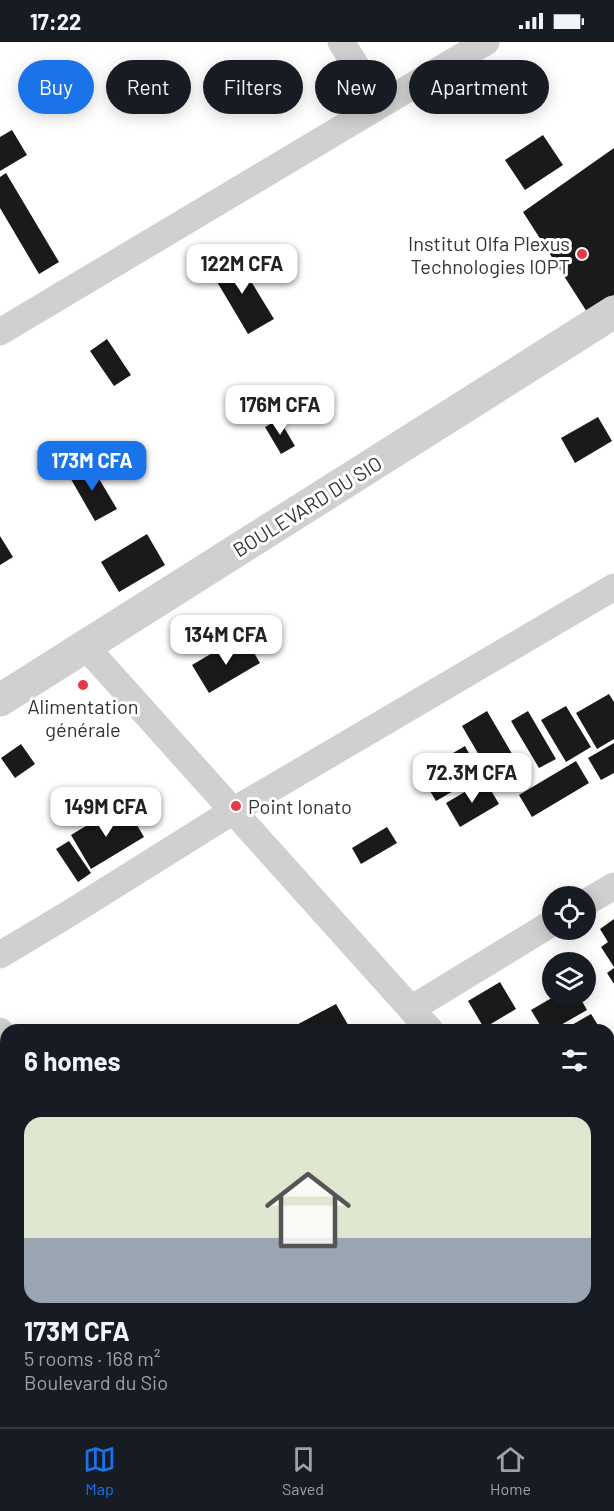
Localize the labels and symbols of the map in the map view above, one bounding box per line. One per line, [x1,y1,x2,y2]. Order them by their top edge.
place label: Institut Olfa Plexus Technologies IOPT [408,231,570,278]
pin: 122M CFA [180,244,304,295]
marker: Institut Olfa Plexus Technologies IOPT [575,247,589,261]
pin: 176M CFA [218,385,342,436]
pin: 173M CFA [30,441,154,492]
street label: BOULEVARD DU SIO [228,451,386,561]
pin: 134M CFA [164,615,288,666]
marker: Alimentation générale [76,678,90,692]
place label: Alimentation générale [27,694,139,741]
pin: 72.3M CFA [403,753,541,804]
pin: 149M CFA [44,787,168,838]
place label: Point lonato [248,794,352,818]
marker: Point lonato [229,799,243,813]

